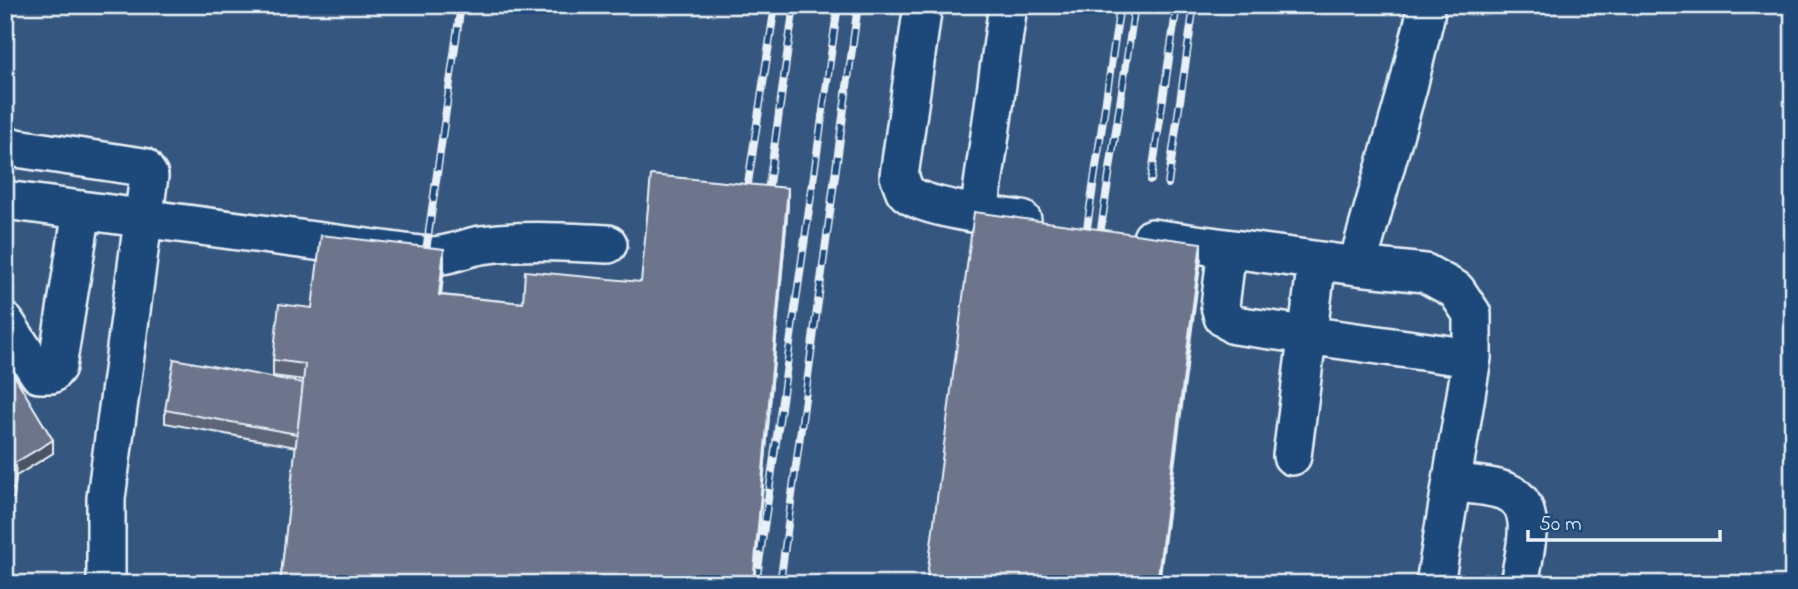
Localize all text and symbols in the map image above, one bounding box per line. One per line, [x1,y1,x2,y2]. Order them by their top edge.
scale bar [1528,498,1721,542]
text: 50 m [1539,510,1582,540]

